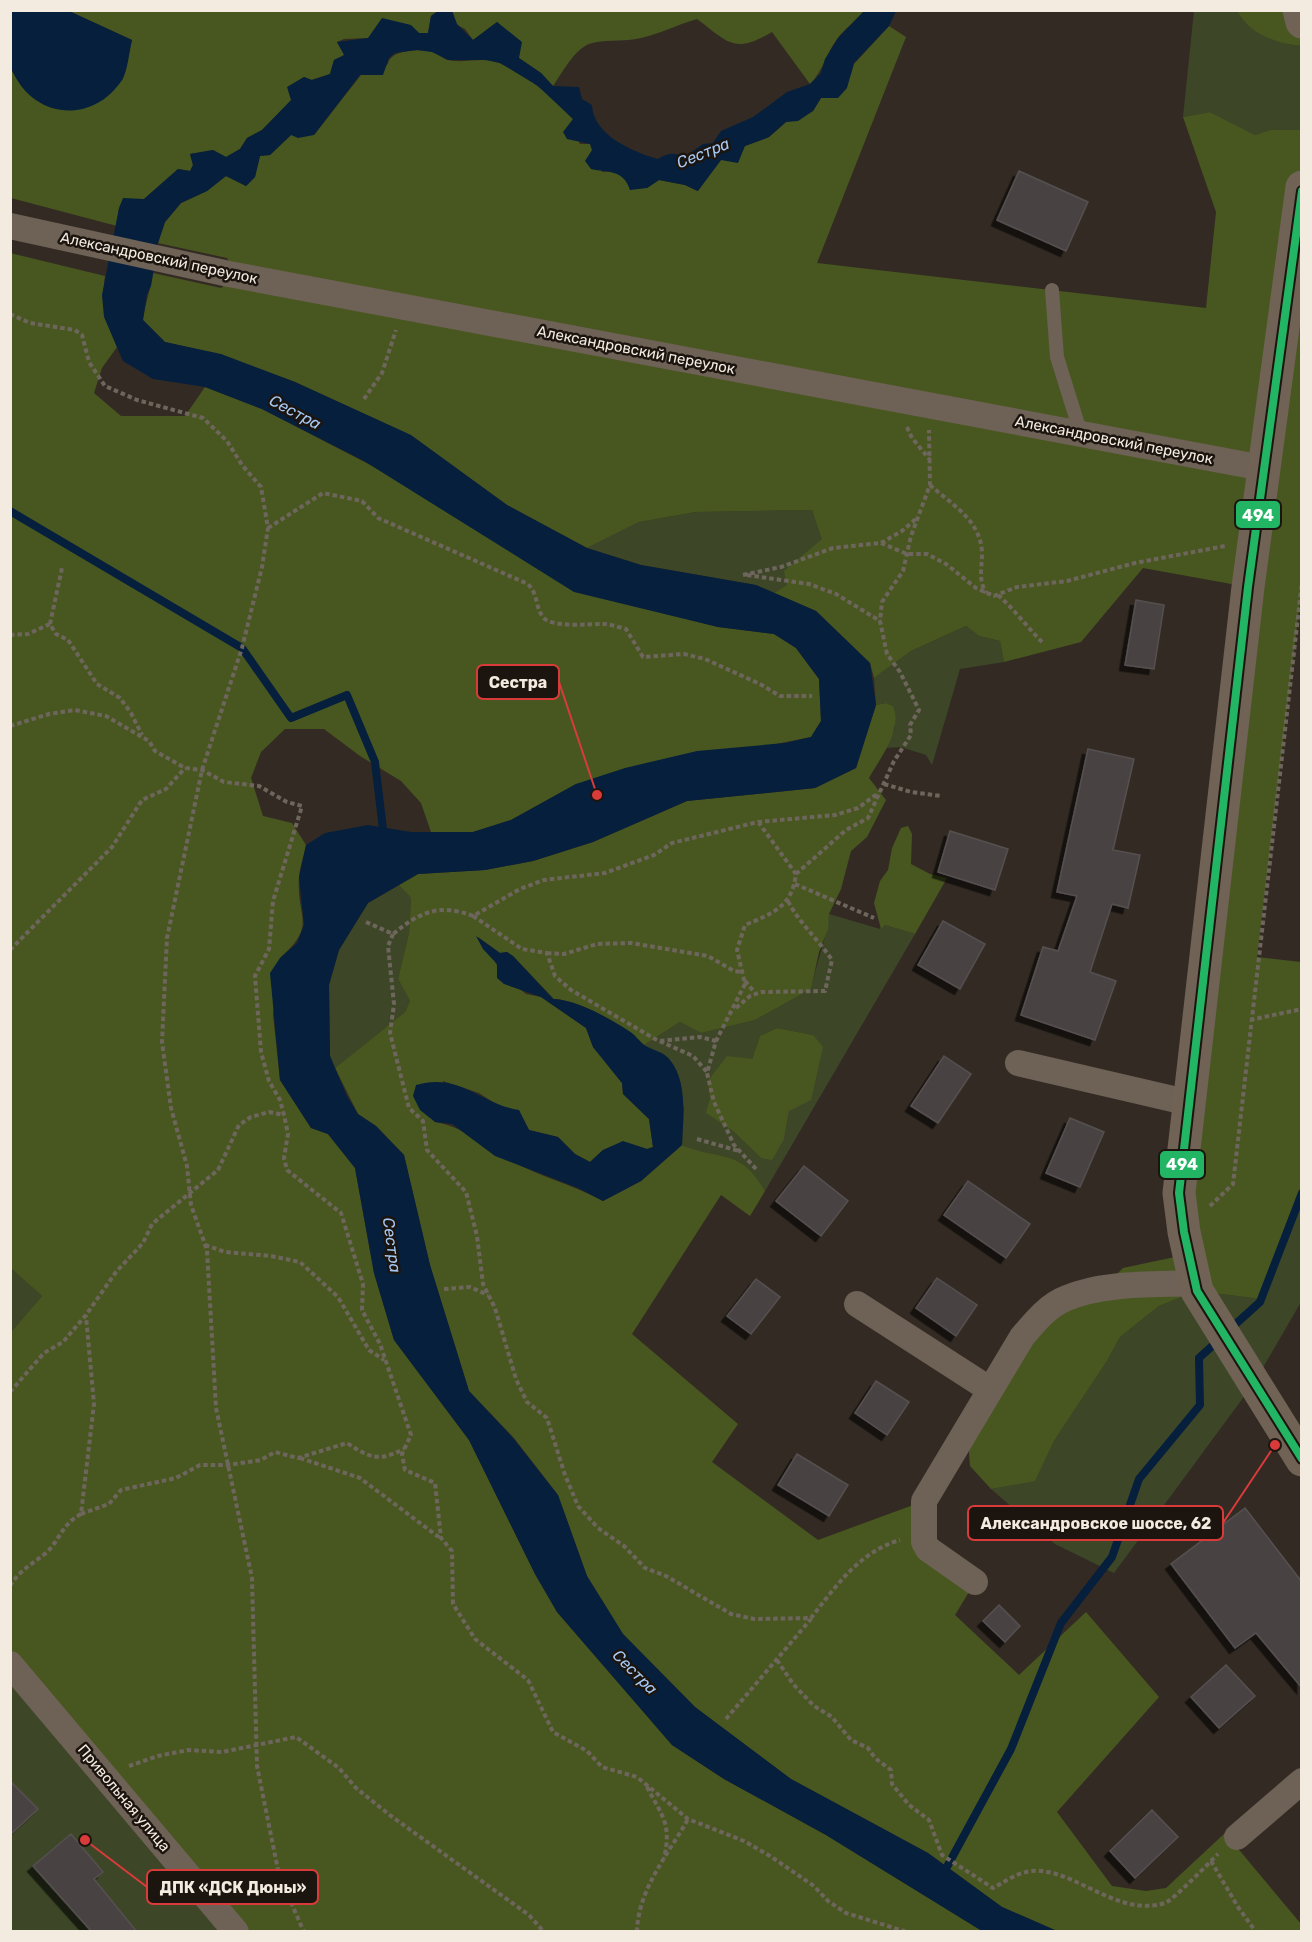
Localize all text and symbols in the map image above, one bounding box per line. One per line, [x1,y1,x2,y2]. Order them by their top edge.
water label: Сестра [674,134,732,172]
street label: Александровский переулок [59,228,259,288]
street label: Александровский переулок [536,322,736,378]
water label: Сестра [266,391,324,433]
street label: Александровский переулок [1014,412,1214,468]
line badge: 494 [1235,500,1281,529]
text: 494 [1242,506,1274,525]
callout: Сестра [477,665,559,699]
text: Сестра [489,673,547,692]
line badge: 494 [1159,1150,1205,1179]
text: 494 [1166,1155,1198,1174]
water label: Сестра [379,1216,405,1274]
callout: Александровское шоссе, 62 [968,1506,1223,1540]
text: Александровское шоссе, 62 [980,1514,1212,1533]
water label: Сестра [609,1646,661,1698]
street label: Привольная улица [74,1741,174,1855]
callout: ДПК «ДСК Дюны» [147,1870,318,1904]
text: ДПК «ДСК Дюны» [159,1878,307,1897]

